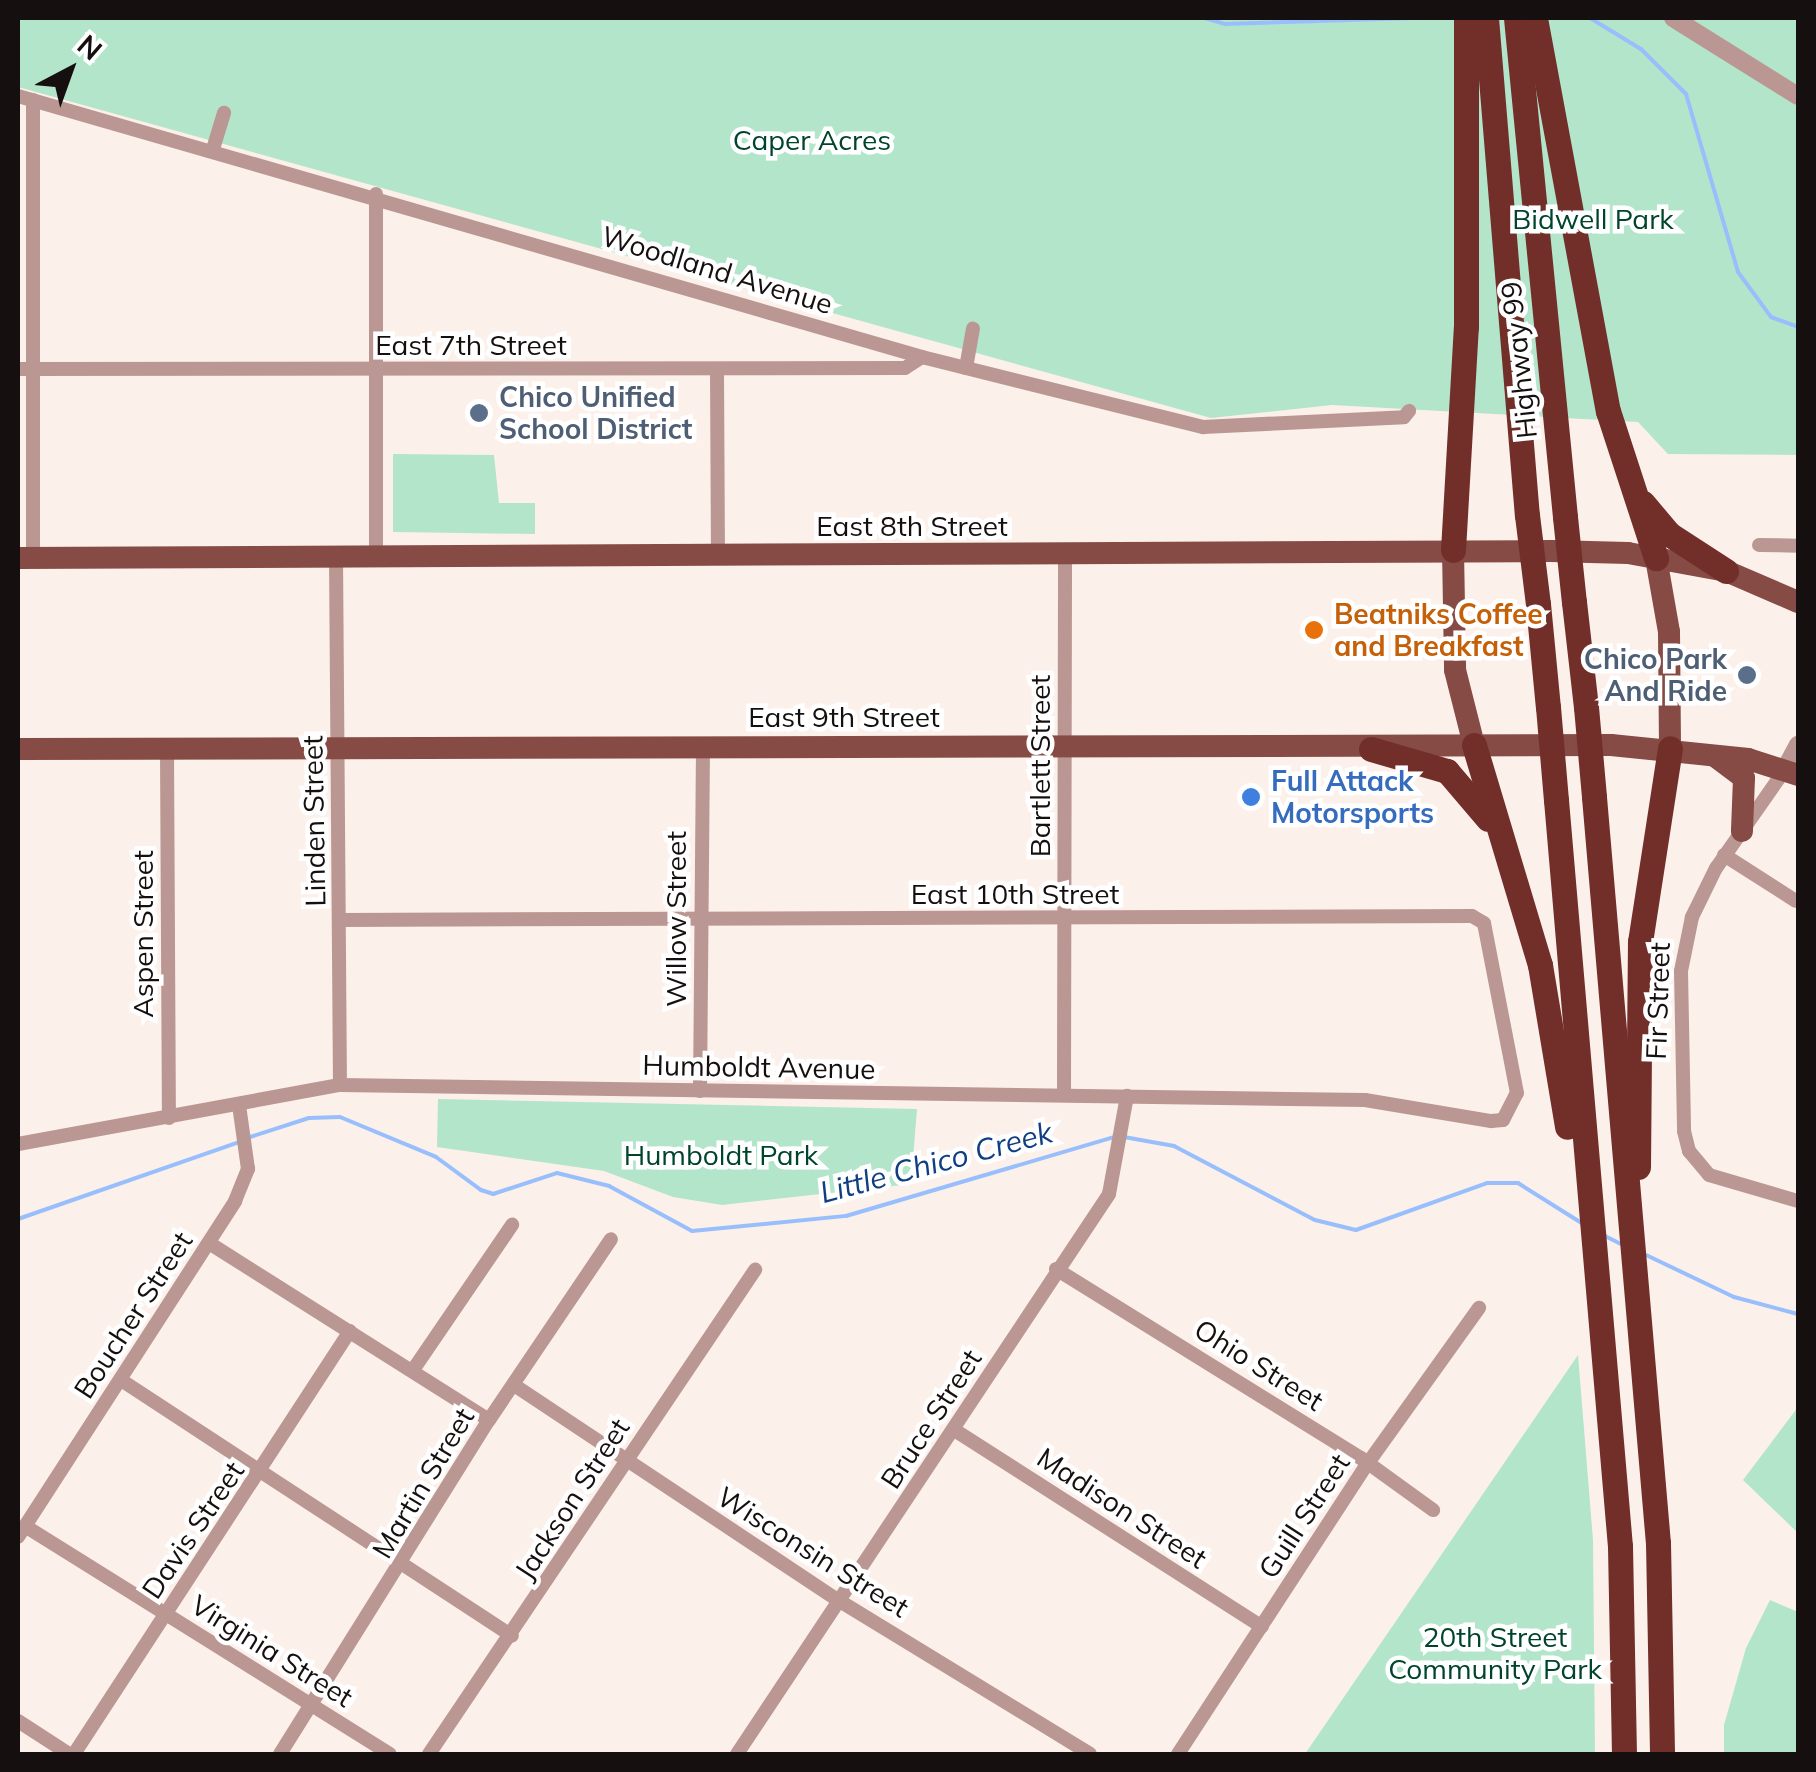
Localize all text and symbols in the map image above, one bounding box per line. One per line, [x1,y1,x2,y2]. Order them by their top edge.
north arrow [20,20,120,120]
text: N [71,27,109,67]
park label: Caper Acres [733,123,891,157]
park label: Bidwell Park [1512,202,1674,236]
street label: Woodland Avenue [597,219,837,321]
street label: Highway 99 [1494,280,1544,440]
street label: East 7th Street [375,328,567,362]
place label: Chico Unified School District [499,380,692,446]
marker: Chico Unified School District [468,402,490,424]
street label: East 8th Street [816,509,1008,543]
place label: Beatniks Coffee and Breakfast [1334,597,1543,663]
marker: Beatniks Coffee and Breakfast [1303,619,1325,641]
place label: Chico Park And Ride [1584,642,1727,708]
marker: Chico Park And Ride [1736,664,1758,686]
street label: Bartlett Street [1023,675,1057,857]
street label: East 9th Street [748,700,940,734]
street label: Linden Street [296,735,332,907]
place label: Full Attack Motorsports [1271,764,1434,830]
marker: Full Attack Motorsports [1240,786,1262,808]
street label: Willow Street [659,831,693,1007]
street label: Aspen Street [126,850,160,1018]
street label: East 10th Street [911,877,1119,911]
street label: Fir Street [1639,942,1677,1060]
street label: Humboldt Avenue [642,1048,876,1086]
water label: Little Chico Creek [816,1114,1056,1210]
park label: Humboldt Park [624,1138,818,1172]
street label: Boucher Street [67,1226,199,1404]
street label: Ohio Street [1188,1312,1330,1418]
street label: Bruce Street [874,1343,988,1495]
street label: Martin Street [365,1402,481,1564]
street label: Jackson Street [508,1412,636,1586]
street label: Madison Street [1031,1441,1213,1575]
street label: Guill Street [1251,1448,1357,1584]
street label: Davis Street [135,1455,251,1605]
street label: Wisconsin Street [711,1480,915,1624]
street label: Virginia Street [185,1588,359,1714]
park label: 20th Street Community Park [1388,1620,1602,1686]

